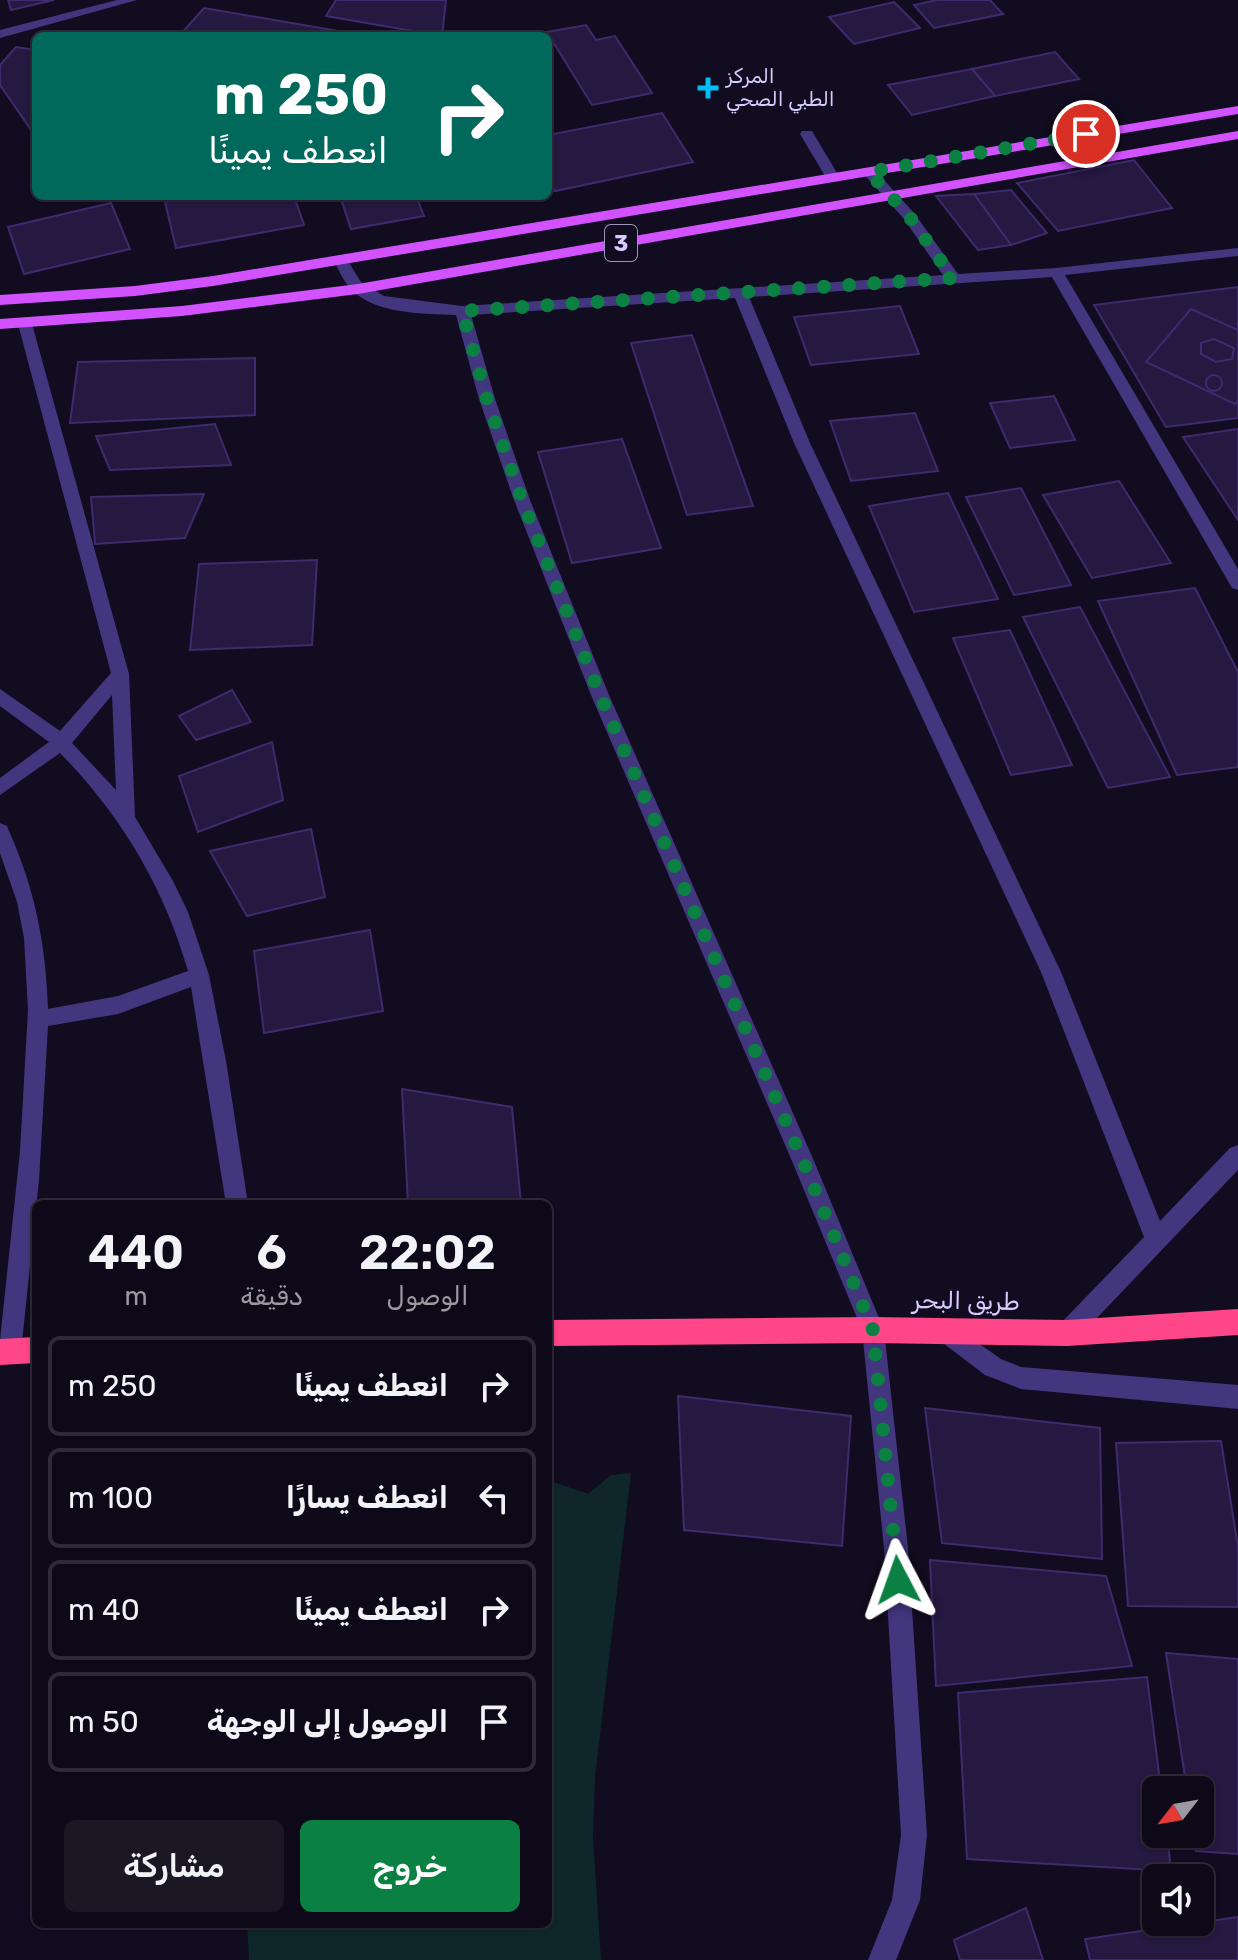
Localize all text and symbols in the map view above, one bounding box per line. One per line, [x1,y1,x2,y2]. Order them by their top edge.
text: 250 m [214,62,388,128]
icon: right [416,64,520,168]
place label: المركز الطبي الصحي [725,64,835,114]
marker: المركز الطبي الصحي [697,77,719,99]
pin [1052,100,1120,168]
icon: arrive [1064,112,1108,156]
text: انعطف يمينًا [208,129,388,172]
road number: 3 [605,225,637,261]
text: 440 [88,1224,184,1281]
text: 6 [256,1224,287,1281]
text: 22:02 [359,1224,496,1281]
text: m [125,1281,148,1312]
text: دقيقة [240,1281,303,1312]
text: الوصول [387,1281,468,1312]
street label: طريق البحر [910,1286,1020,1316]
icon: right [472,1364,516,1408]
text: 250 m [68,1368,157,1404]
text: انعطف يمينًا [294,1368,448,1404]
icon: left [472,1476,516,1520]
text: 100 m [68,1480,153,1516]
text: انعطف يسارًا [286,1480,448,1516]
position arrow [856,1538,940,1622]
icon: right [472,1588,516,1632]
text: 40 m [68,1592,140,1628]
text: انعطف يمينًا [294,1592,448,1628]
icon: arrive [472,1700,516,1744]
text: 50 m [68,1704,139,1740]
text: الوصول إلى الوجهة [207,1704,448,1740]
north arrow [1142,1776,1214,1848]
map controls [1142,1776,1214,1936]
button: مشاركة [64,1820,284,1912]
button: خروج [300,1820,520,1912]
button: sound [1142,1864,1214,1936]

